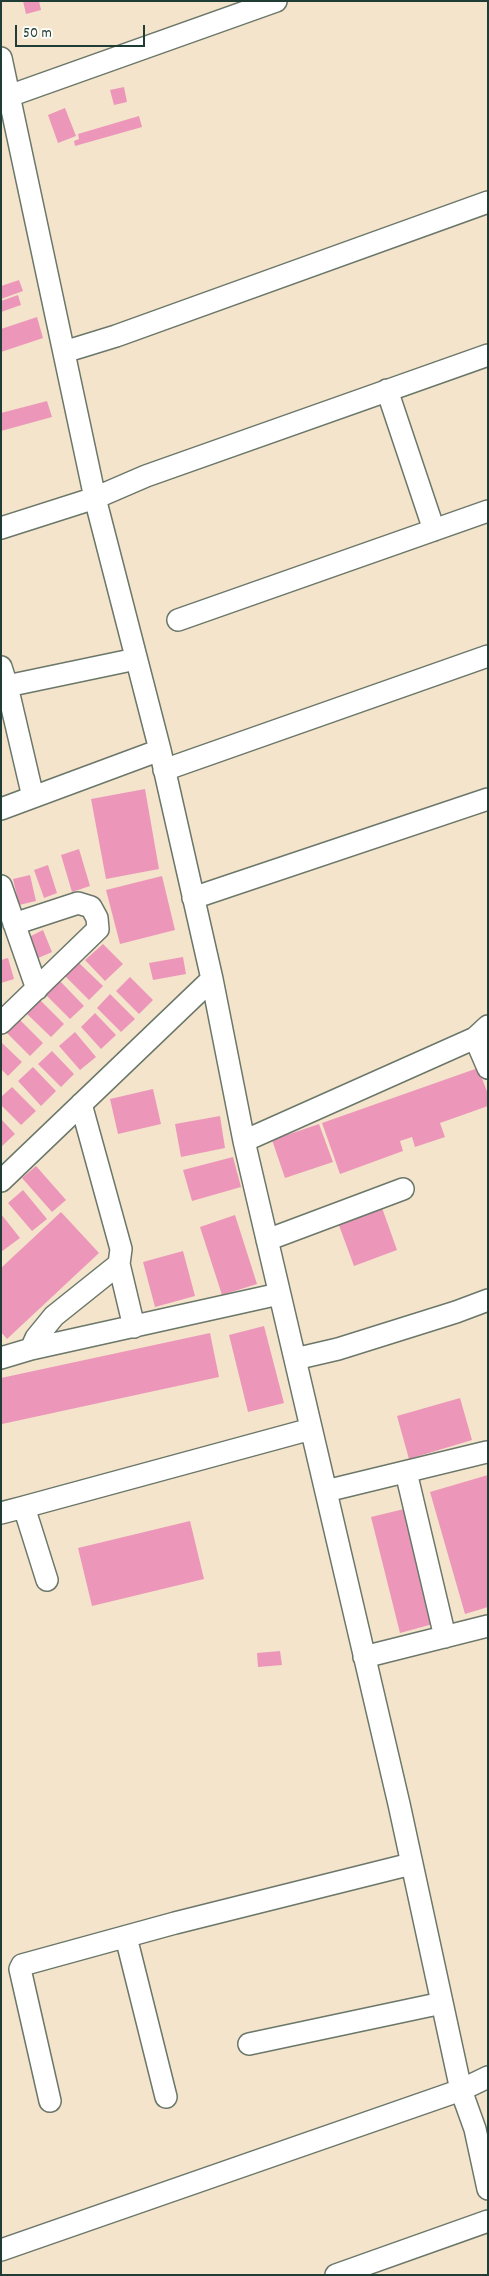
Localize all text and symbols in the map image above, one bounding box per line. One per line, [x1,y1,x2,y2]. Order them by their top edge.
scale bar [18,15,148,47]
text: 50 m [23,23,52,45]

